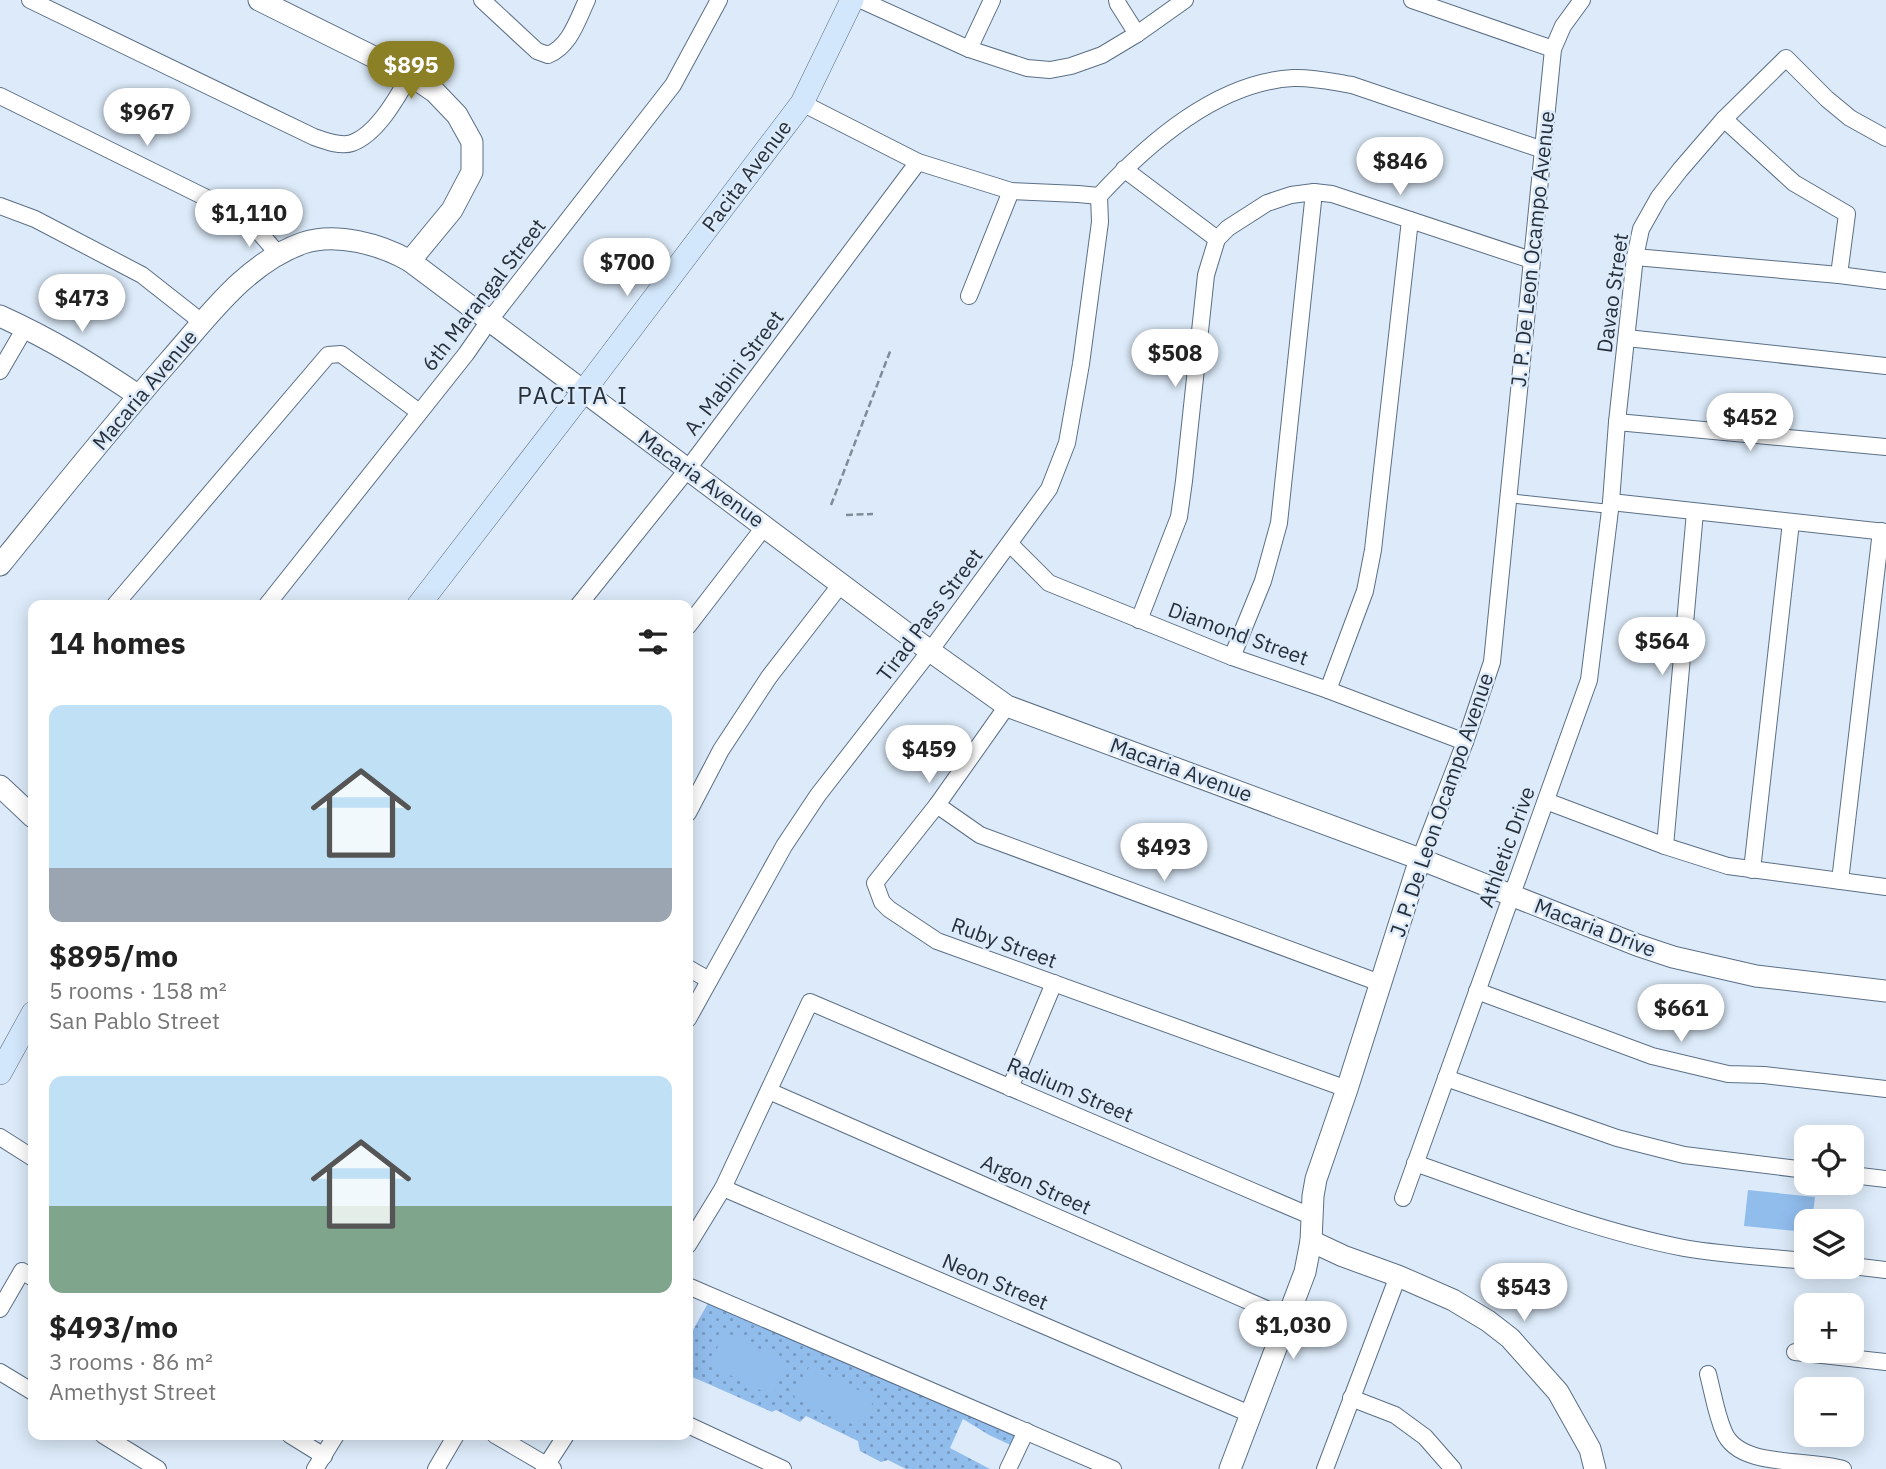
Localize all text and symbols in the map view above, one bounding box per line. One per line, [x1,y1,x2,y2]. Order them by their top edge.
pin: $895 [370,42,452,101]
text: $895 [383,49,439,79]
pin: $967 [106,88,188,148]
text: $967 [119,96,175,126]
street label: J. P. De Leon Ocampo Avenue [1504,110,1560,388]
street label: Pacita Avenue [695,114,797,237]
pin: $846 [1359,138,1441,197]
text: $846 [1372,145,1428,175]
pin: $1,110 [192,190,306,249]
text: $1,110 [211,197,287,227]
street label: 6th Marangal Street [415,212,552,376]
street label: Davao Street [1590,231,1634,355]
pin: $700 [586,238,668,298]
text: $700 [599,246,655,276]
pin: $473 [41,274,123,334]
text: $473 [54,282,110,312]
street label: A. Mabini Street [677,304,789,441]
street label: Macaria Avenue [86,323,203,456]
pin: $508 [1134,330,1216,389]
text: $508 [1147,337,1203,367]
district label: PACITA I [517,379,629,411]
pin: $452 [1709,393,1791,453]
text: $452 [1722,401,1778,431]
street label: Macaria Avenue [633,423,770,533]
street label: Tirad Pass Street [870,542,988,687]
street label: Diamond Street [1164,595,1312,671]
pin: $564 [1621,618,1703,677]
text: 14 homes [49,623,186,662]
icon: filters [634,623,672,661]
text: $564 [1634,625,1690,655]
street label: J. P. De Leon Ocampo Avenue [1383,669,1499,940]
pin: $459 [888,726,970,785]
street label: Macaria Avenue [1106,730,1256,808]
text: $459 [901,733,957,763]
icon: home [298,750,424,876]
street label: Athletic Drive [1471,782,1541,911]
pin: $493 [1123,824,1205,883]
text: $493 [1136,831,1192,861]
street label: Macaria Drive [1531,891,1660,963]
street label: Ruby Street [948,910,1061,974]
text: $895/mo [49,936,178,975]
text: 5 rooms · 158 m² [49,975,227,1005]
pin: $661 [1640,984,1722,1044]
text: $661 [1653,992,1709,1022]
text: San Pablo Street [49,1005,220,1035]
street label: Radium Street [1003,1050,1138,1128]
icon: home [298,1121,424,1247]
map controls [1794,1125,1864,1447]
button: locate [1794,1125,1864,1195]
street label: Argon Street [977,1147,1096,1221]
button: layers [1794,1209,1864,1279]
street label: Neon Street [938,1246,1053,1316]
pin: $543 [1483,1264,1565,1323]
text: $543 [1496,1271,1552,1301]
button: + [1794,1293,1864,1363]
pin: $1,030 [1236,1302,1350,1361]
text: $493/mo [49,1307,178,1346]
text: $1,030 [1255,1309,1331,1339]
text: 3 rooms · 86 m² [49,1346,213,1376]
text: Amethyst Street [49,1376,216,1406]
button: − [1794,1377,1864,1447]

